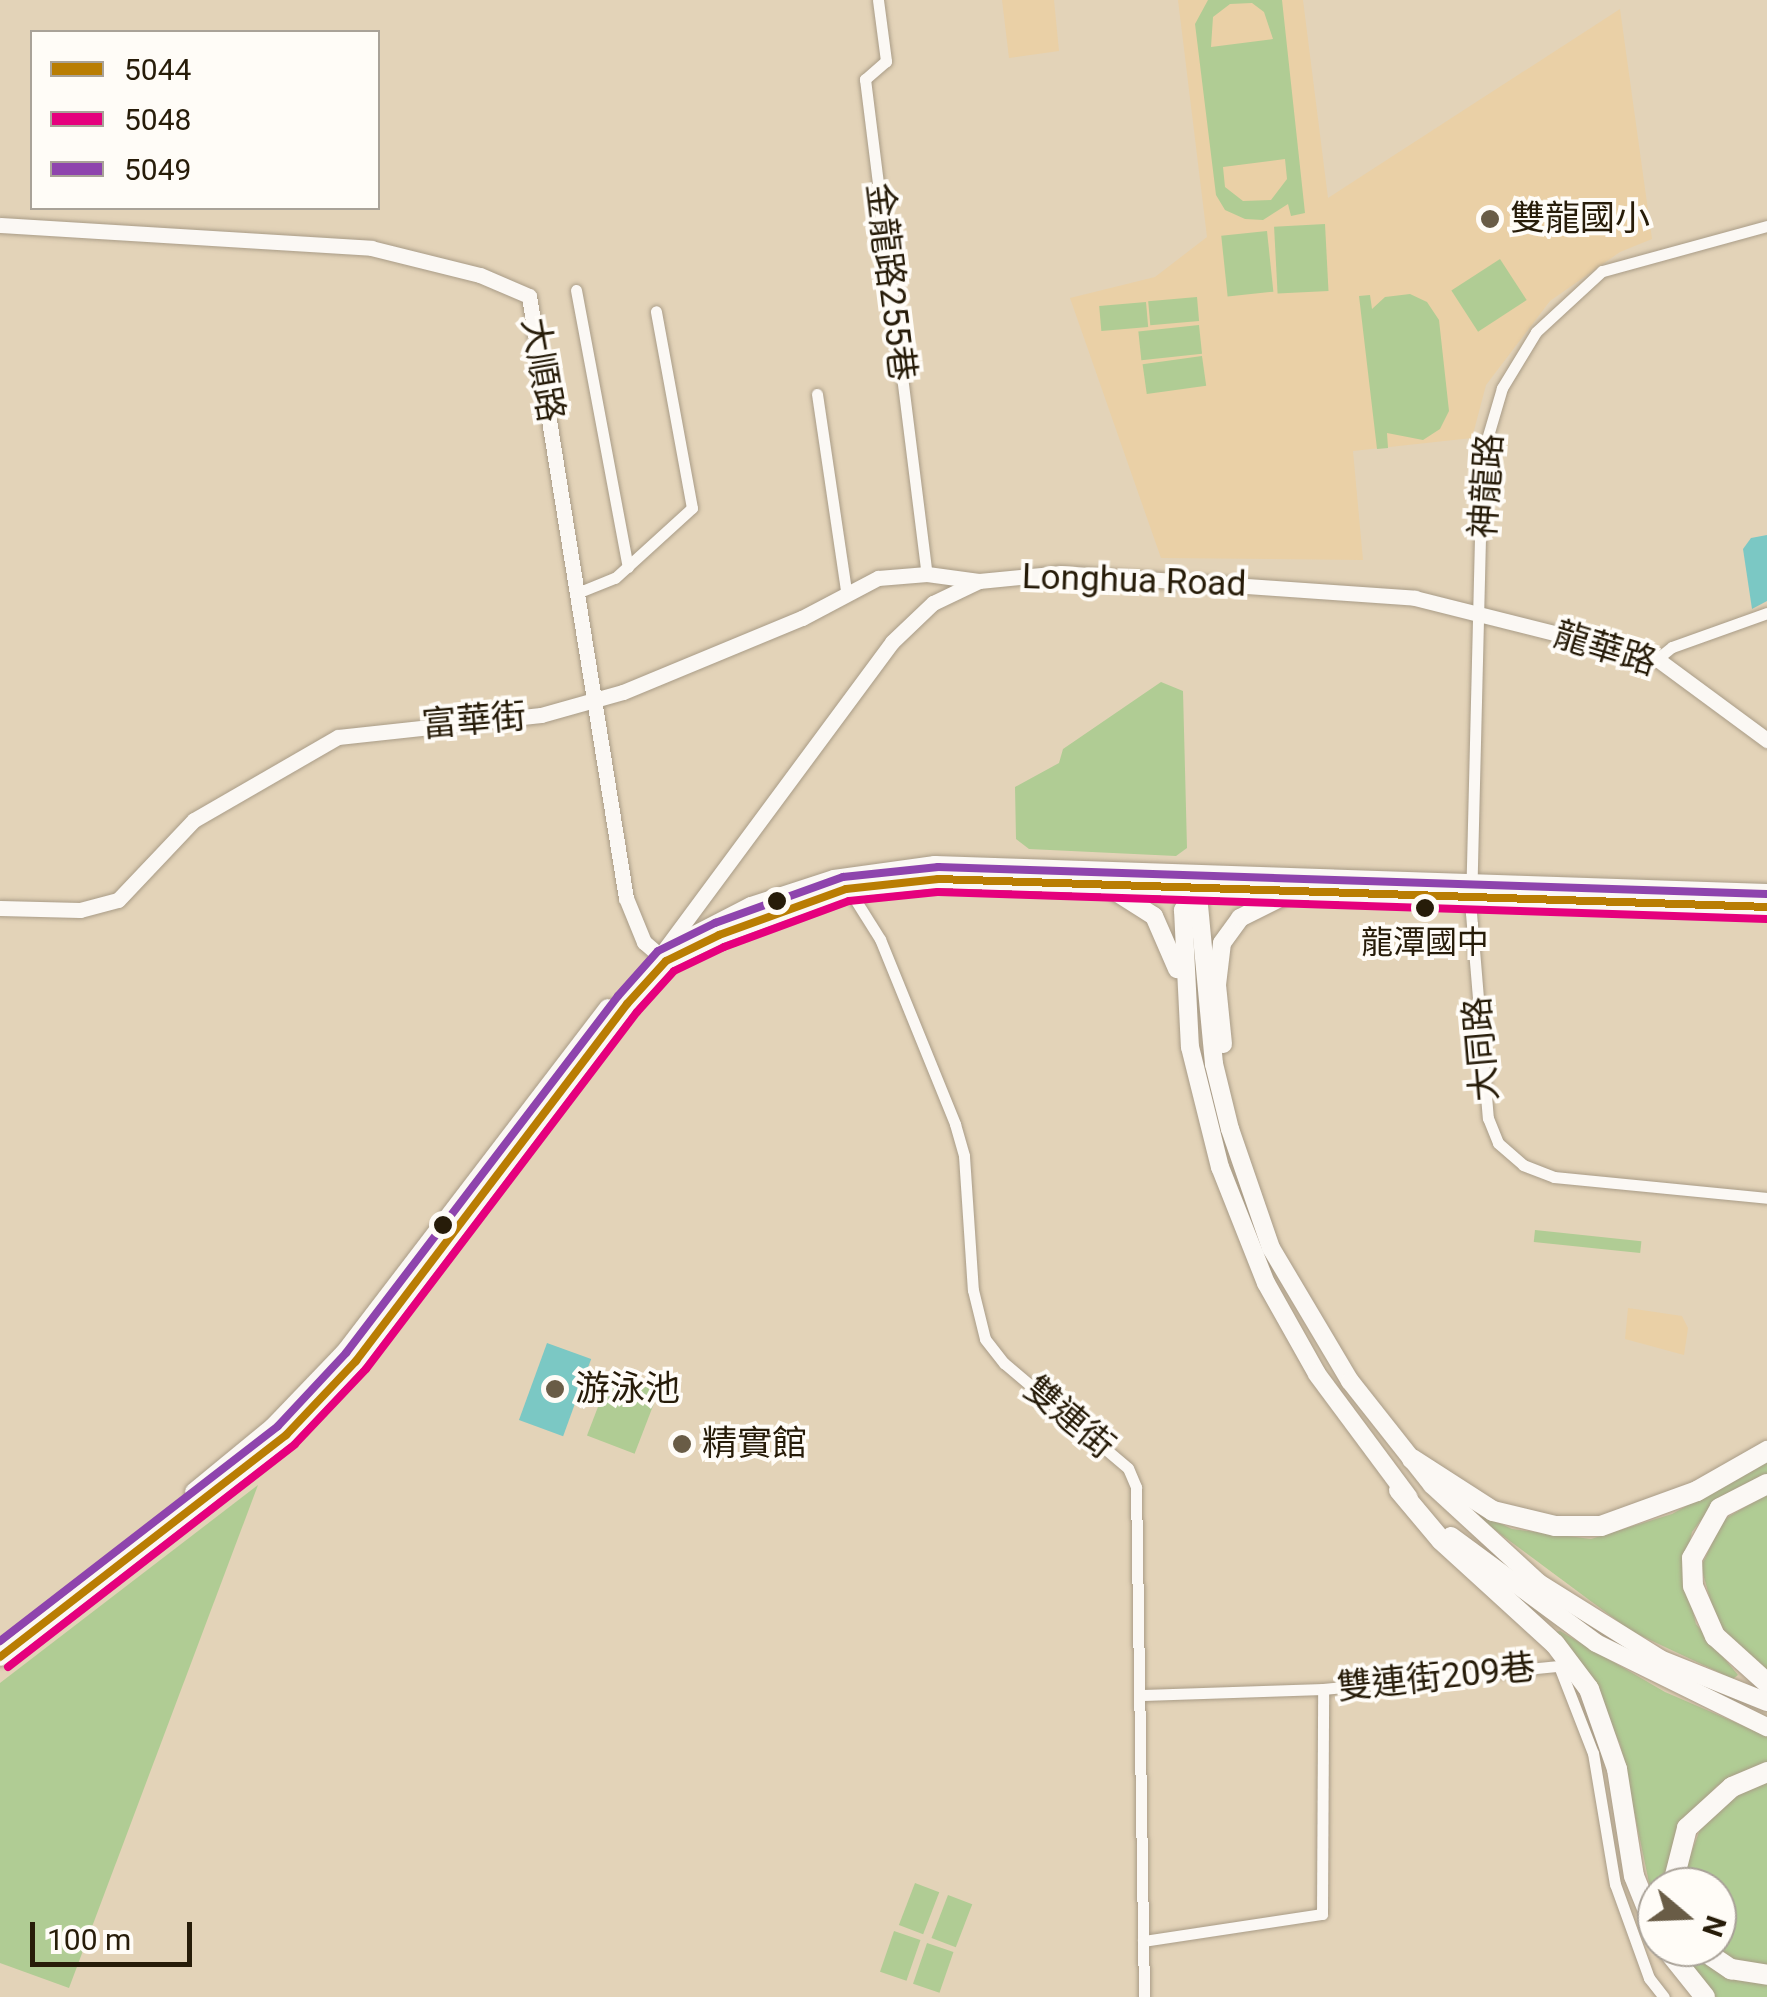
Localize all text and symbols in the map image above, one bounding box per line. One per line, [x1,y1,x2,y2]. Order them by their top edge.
legend [30,30,380,210]
text: 5044 [124,52,191,87]
text: 5048 [124,102,191,137]
text: 5049 [124,152,191,187]
street label: 金龍路255巷 [857,181,923,383]
place label: 雙龍國小 [1510,198,1650,240]
marker: 雙龍國小 [1479,208,1501,230]
street label: 大順路 [512,315,572,425]
street label: 神龍路 [1462,432,1512,540]
street label: Longhua Road [1021,556,1247,606]
street label: 龍華路 [1549,614,1661,684]
street label: 富華街 [420,696,528,746]
unlabelled marker [767,891,787,911]
marker: 龍潭國中 [1415,898,1435,918]
place label: 龍潭國中 [1361,923,1489,961]
street label: 大同路 [1457,995,1507,1103]
unlabelled marker [433,1215,453,1235]
place label: 游泳池 [575,1368,680,1410]
street label: 雙連街 [1015,1368,1123,1468]
marker: 游泳池 [544,1378,566,1400]
place label: 精實館 [702,1423,807,1465]
marker: 精實館 [671,1433,693,1455]
street label: 雙連街209巷 [1335,1647,1537,1709]
north arrow [1637,1867,1737,1967]
scale bar [35,1902,198,1964]
text: N [1695,1912,1733,1941]
text: 100 m [47,1922,131,1957]

